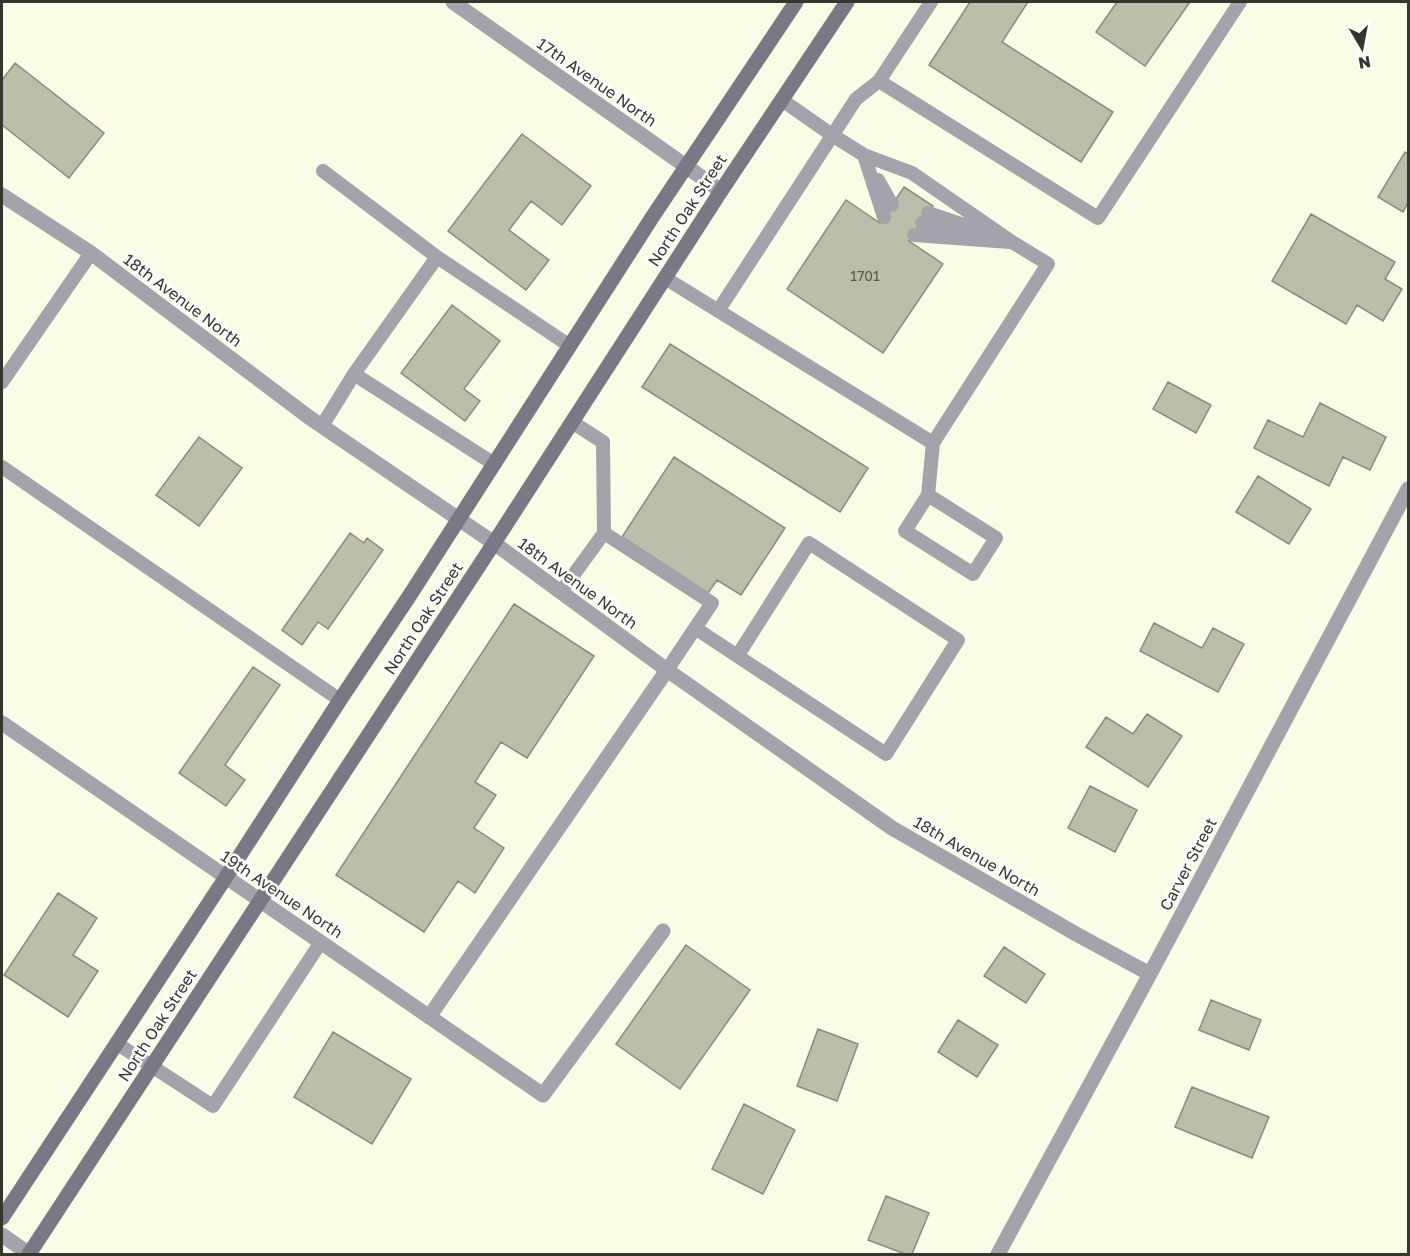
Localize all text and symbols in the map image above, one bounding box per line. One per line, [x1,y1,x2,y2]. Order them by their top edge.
north arrow [1332,18,1392,78]
street label: 17th Avenue North [533,33,661,131]
text: N [1357,52,1372,74]
street label: North Oak Street [643,150,731,270]
street label: 18th Avenue North [120,249,246,351]
house number: 1701 [850,267,880,284]
street label: 18th Avenue North [514,533,642,633]
street label: North Oak Street [379,558,467,678]
street label: 18th Avenue North [910,812,1044,900]
street label: Carver Street [1155,814,1221,914]
street label: 19th Avenue North [217,846,347,942]
street label: North Oak Street [113,965,201,1085]

